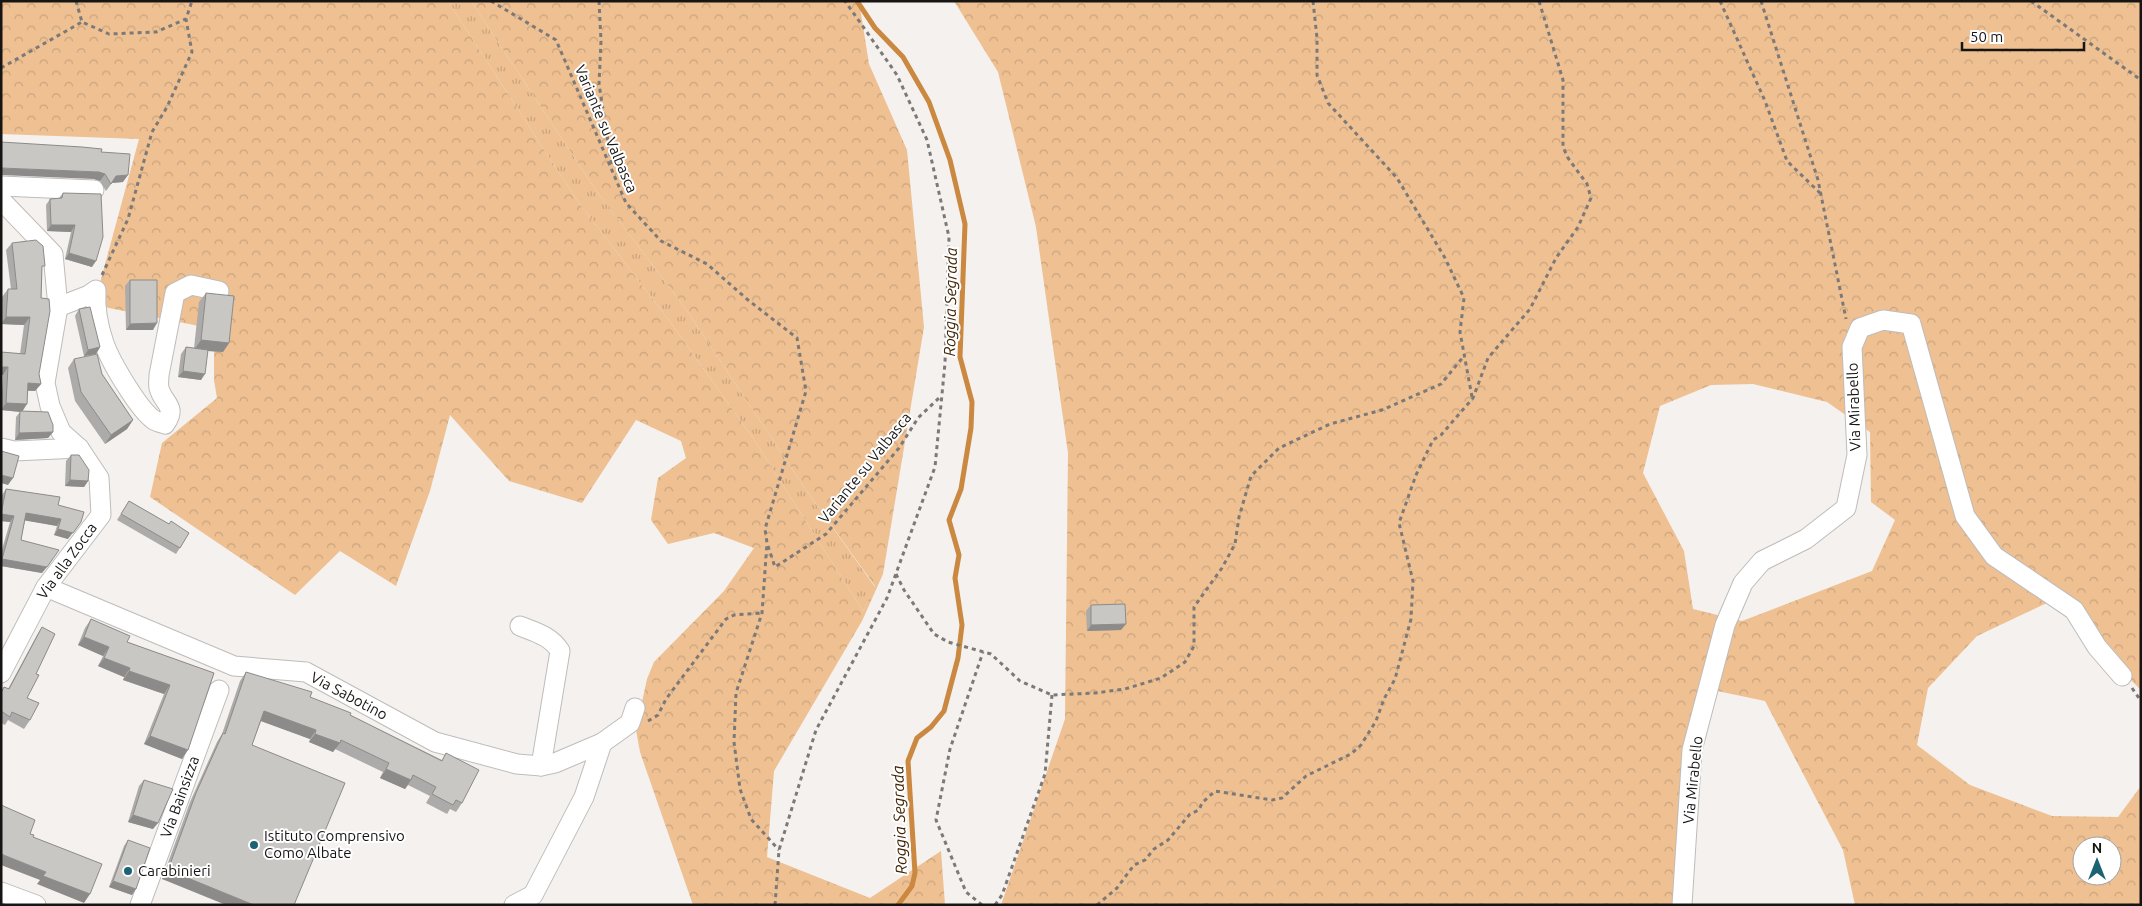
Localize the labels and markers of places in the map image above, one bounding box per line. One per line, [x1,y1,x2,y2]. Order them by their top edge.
place label: Istituto Comprensivo Como Albate [264,827,405,861]
marker: Istituto Comprensivo Como Albate [248,839,260,851]
place label: Carabinieri [138,862,211,879]
marker: Carabinieri [122,865,134,877]

